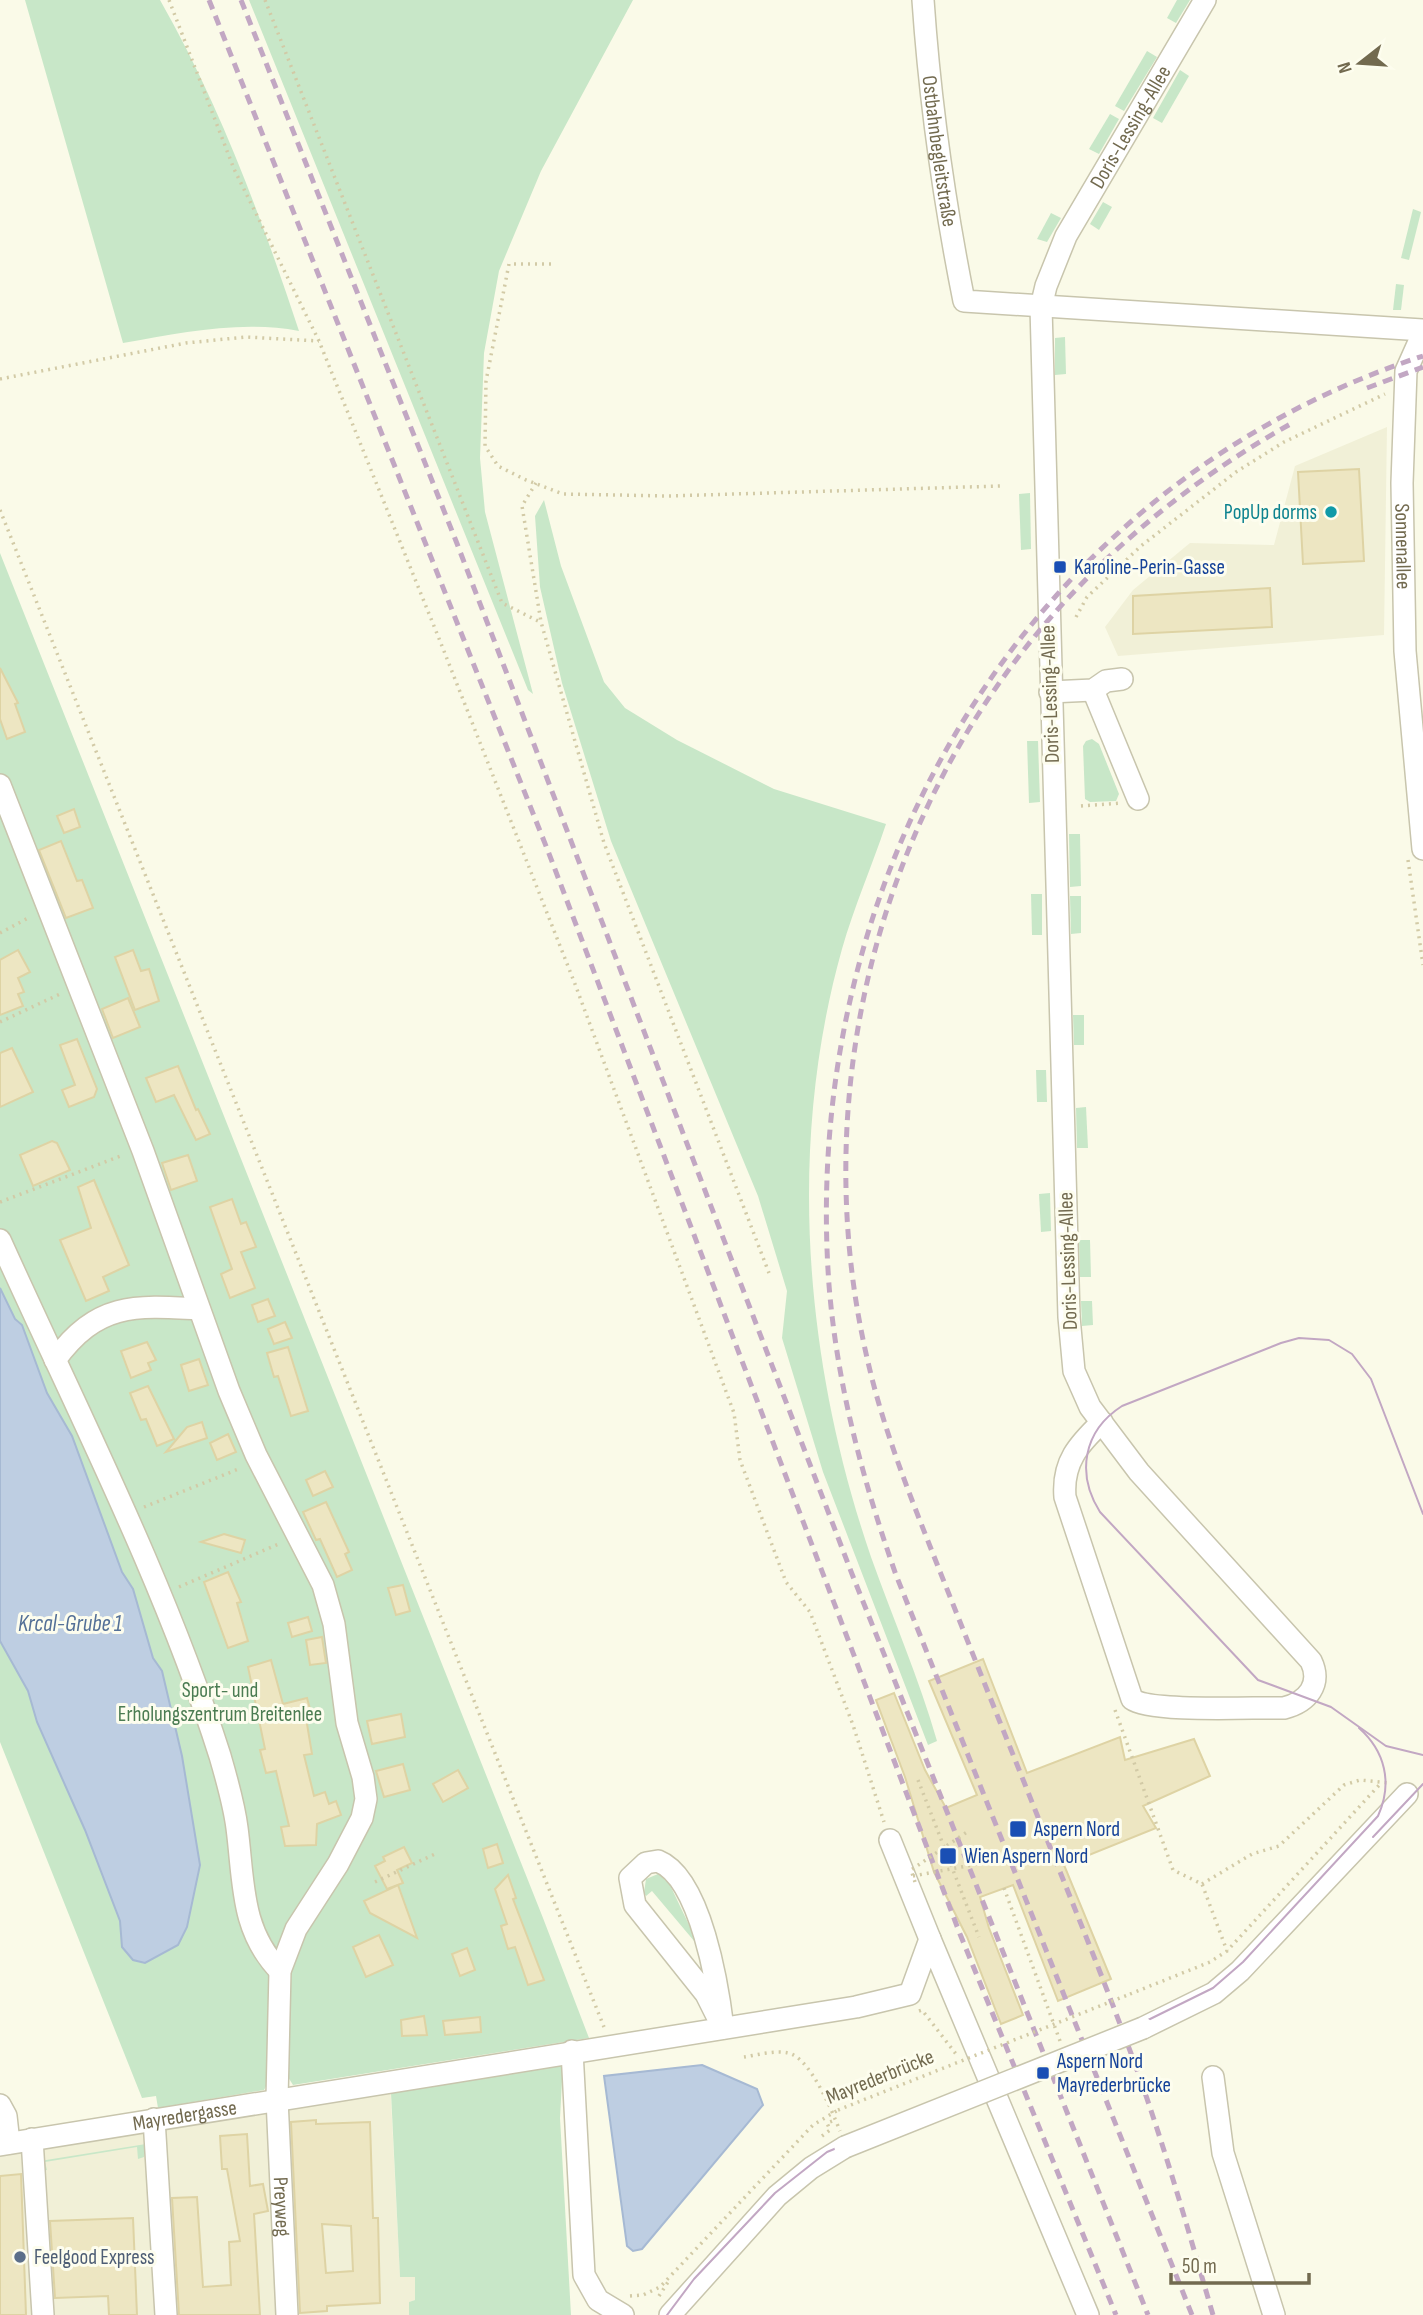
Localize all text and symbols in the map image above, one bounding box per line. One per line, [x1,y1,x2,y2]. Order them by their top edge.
north arrow [1325,28,1395,98]
text: N [1333,59,1358,76]
street label: Doris-Lessing-Allee [1084,61,1176,193]
street label: Ostbahnbegleitstraße [917,74,963,228]
place label: PopUp dorms [1224,500,1317,525]
street label: Sonnenallee [1390,503,1416,589]
marker: PopUp dorms [1323,504,1339,520]
place label: Karoline-Perin-Gasse [1074,555,1225,580]
marker: Karoline-Perin-Gasse [1052,559,1068,575]
street label: Doris-Lessing-Allee [1035,625,1065,763]
street label: Doris-Lessing-Allee [1053,1192,1083,1330]
water label: Krcal-Grube 1 [18,1610,122,1638]
park label: Sport- und Erholungszentrum Breitenlee [118,1678,322,1727]
place label: Aspern Nord [1033,1817,1120,1842]
marker: Aspern Nord [1008,1819,1028,1839]
place label: Wien Aspern Nord [964,1844,1088,1869]
marker: Wien Aspern Nord [938,1846,958,1866]
street label: Mayrederbrücke [822,2044,938,2110]
place label: Aspern Nord Mayrederbrücke [1056,2049,1171,2098]
marker: Aspern Nord Mayrederbrücke [1035,2065,1051,2081]
street label: Mayredergasse [131,2095,238,2136]
street label: Preyweg [268,2176,296,2237]
scale bar [1171,2242,1309,2286]
place label: Feelgood Express [34,2245,154,2270]
marker: Feelgood Express [12,2249,28,2265]
text: 50 m [1182,2254,1217,2279]

